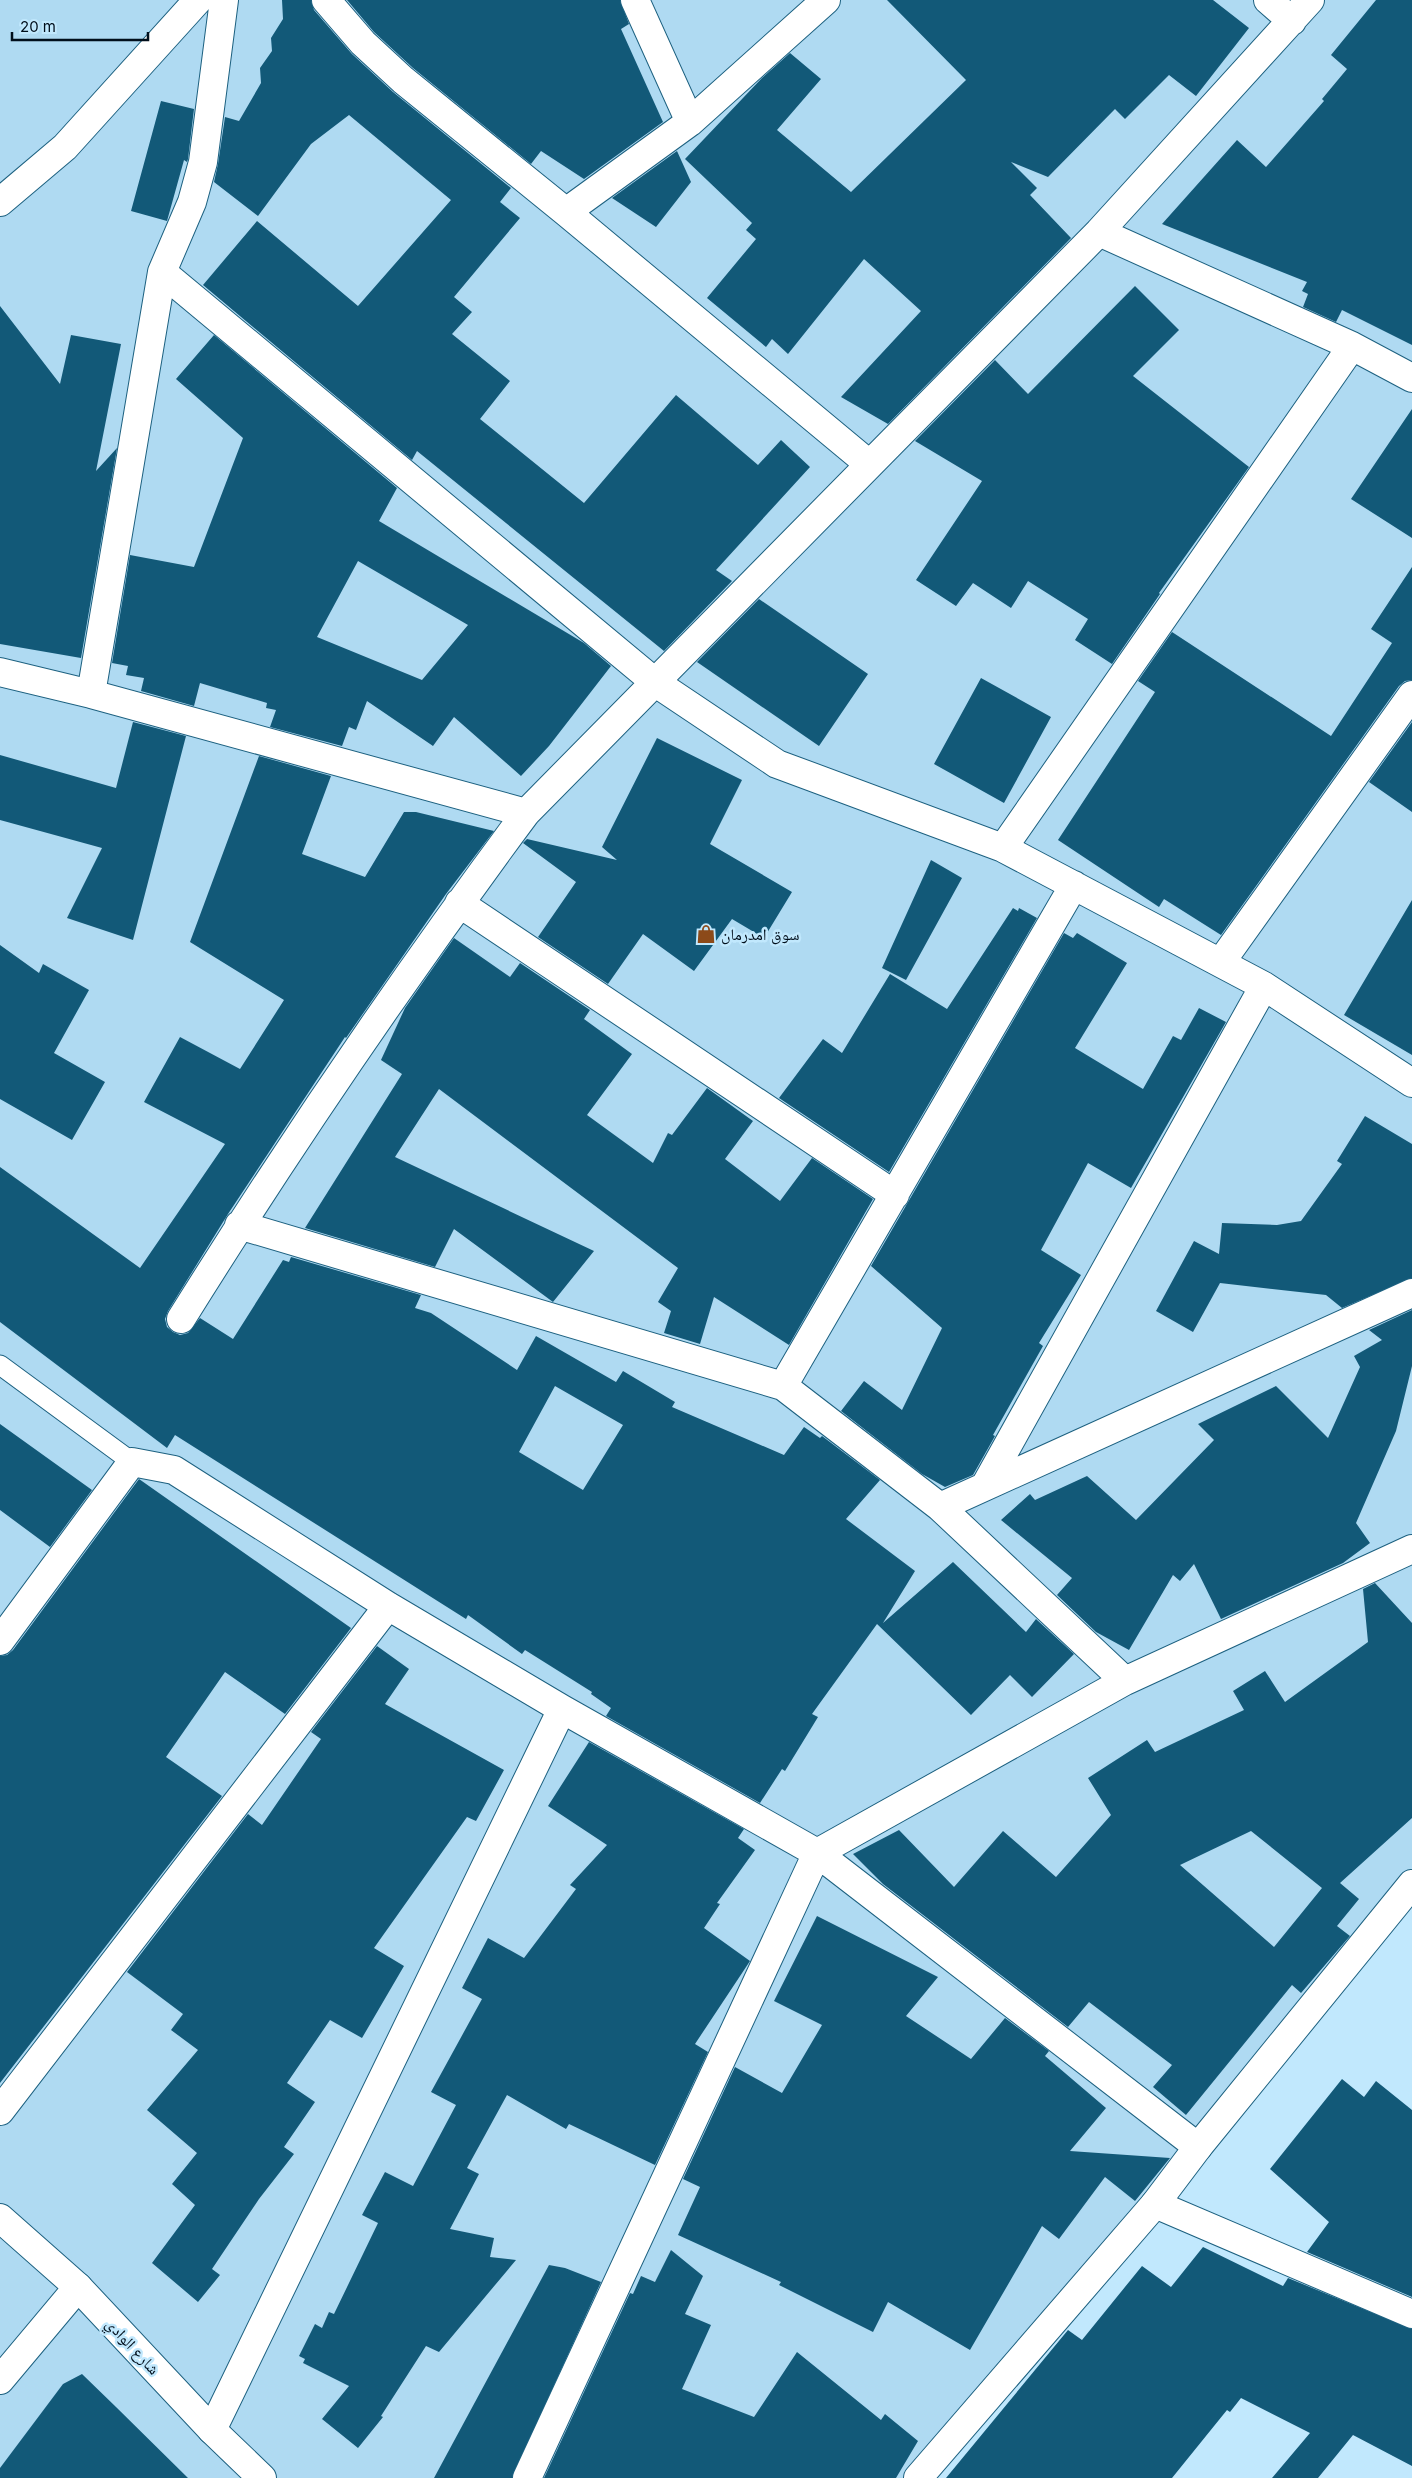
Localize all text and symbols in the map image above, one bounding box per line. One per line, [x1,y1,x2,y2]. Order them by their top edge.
scale bar [12,10,149,42]
text: 20 m [20,17,56,36]
shop icon: سوق امدرمان [695,923,717,945]
place label: سوق امدرمان [721,924,799,945]
street label: شارع الوادي [100,2314,164,2380]

